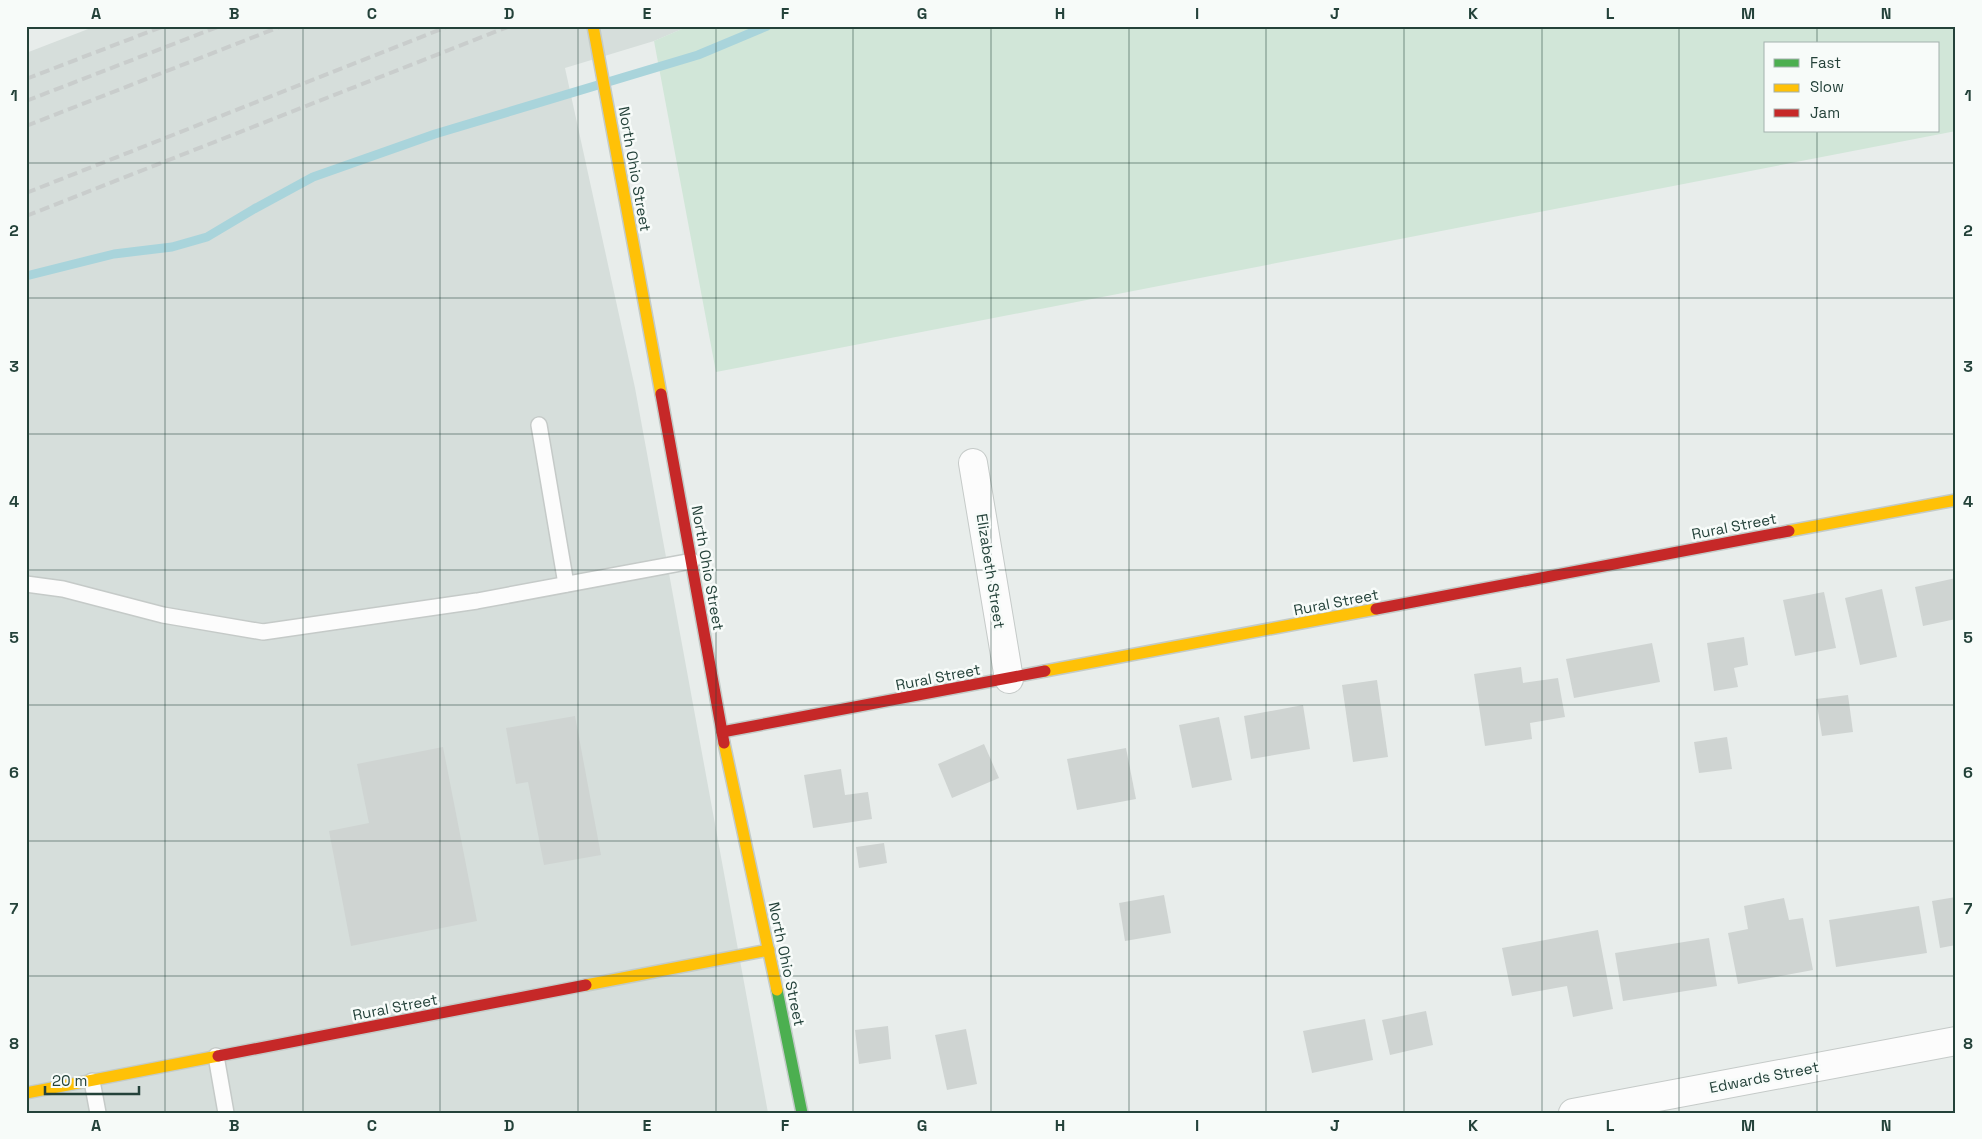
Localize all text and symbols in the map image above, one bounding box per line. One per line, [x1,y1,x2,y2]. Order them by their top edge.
text: A [91,3,101,24]
text: B [229,3,239,24]
text: C [367,3,377,24]
text: D [504,3,514,24]
text: E [643,3,652,24]
text: F [781,3,790,24]
text: G [917,3,927,24]
text: H [1055,3,1065,24]
text: I [1195,3,1199,24]
text: J [1330,3,1340,24]
text: K [1468,3,1478,24]
text: L [1606,3,1615,24]
text: M [1741,3,1755,24]
text: N [1881,3,1891,24]
legend [1764,42,1940,132]
text: Fast [1810,53,1841,72]
text: Slow [1810,77,1844,96]
text: 1 [10,85,18,106]
text: 1 [1964,85,1972,106]
text: Jam [1810,103,1840,122]
street label: North Ohio Street [615,105,655,233]
text: 2 [9,220,19,241]
text: 2 [1963,220,1973,241]
text: 3 [9,356,19,377]
text: 3 [1963,356,1973,377]
text: 4 [9,491,19,512]
text: 4 [1963,491,1973,512]
street label: North Ohio Street [688,504,728,632]
street label: Rural Street [1690,508,1778,544]
street label: Elizabeth Street [973,512,1009,630]
street label: Rural Street [1292,584,1380,620]
text: 5 [9,627,19,648]
text: 5 [1963,627,1973,648]
street label: Rural Street [894,659,982,695]
text: 6 [9,762,19,783]
text: 6 [1963,762,1973,783]
text: 7 [10,898,19,919]
text: 7 [1964,898,1973,919]
street label: North Ohio Street [765,900,809,1028]
street label: Rural Street [351,989,439,1025]
text: 8 [9,1033,19,1054]
text: 8 [1963,1033,1973,1054]
street label: Edwards Street [1708,1057,1821,1097]
scale bar [45,1064,139,1096]
text: 20 m [52,1071,87,1090]
text: A [91,1115,101,1136]
text: B [229,1115,239,1136]
text: C [367,1115,377,1136]
text: D [504,1115,514,1136]
text: E [643,1115,652,1136]
text: F [781,1115,790,1136]
text: G [917,1115,927,1136]
text: H [1055,1115,1065,1136]
text: I [1195,1115,1199,1136]
text: J [1330,1115,1340,1136]
text: K [1468,1115,1478,1136]
text: L [1606,1115,1615,1136]
text: M [1741,1115,1755,1136]
text: N [1881,1115,1891,1136]

